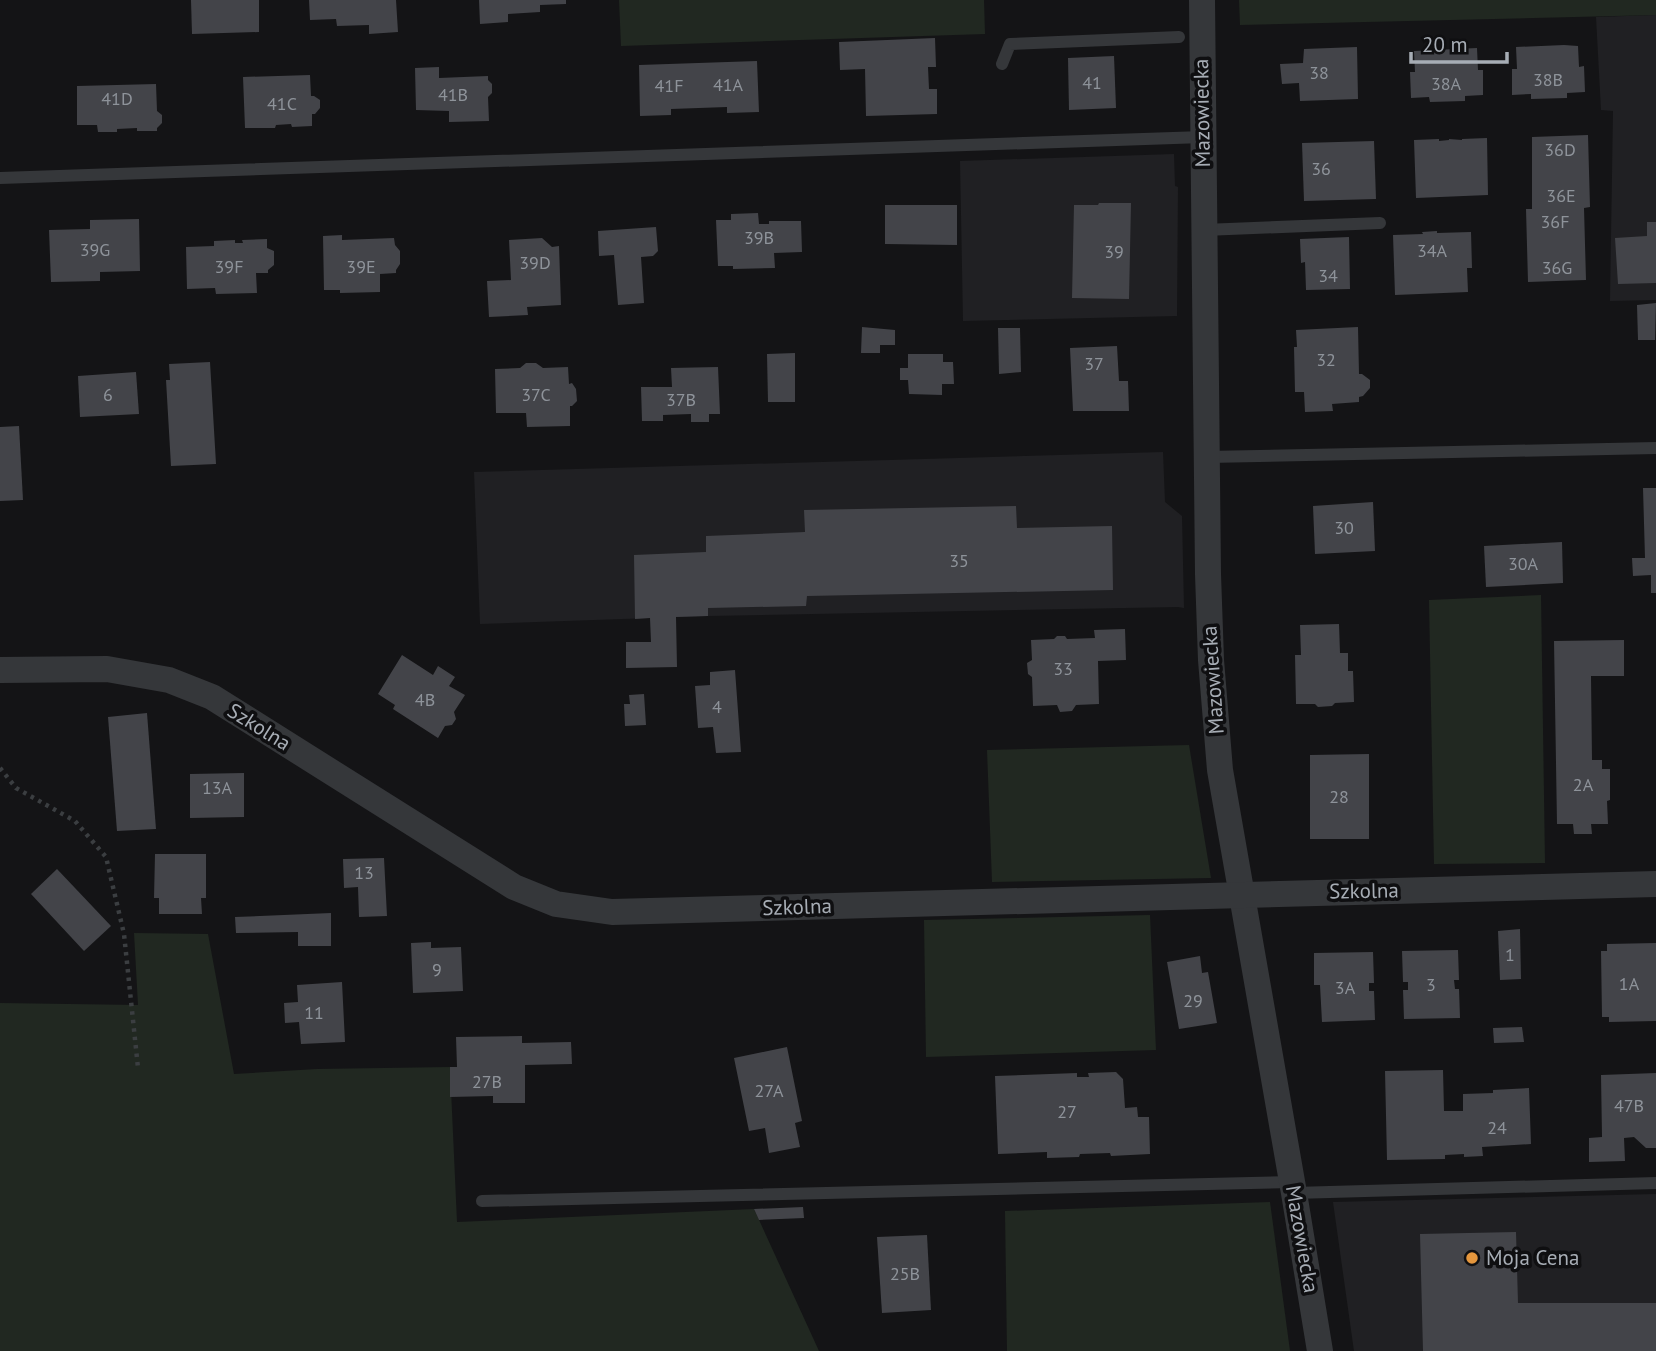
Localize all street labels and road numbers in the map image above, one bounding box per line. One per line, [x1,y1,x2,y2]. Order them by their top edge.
street label: Mazowiecka [1187,59,1216,168]
street label: Mazowiecka [1195,625,1230,735]
street label: Szkolna [223,697,296,756]
street label: Szkolna [1329,876,1399,905]
street label: Szkolna [762,892,832,921]
street label: Mazowiecka [1280,1183,1325,1295]

